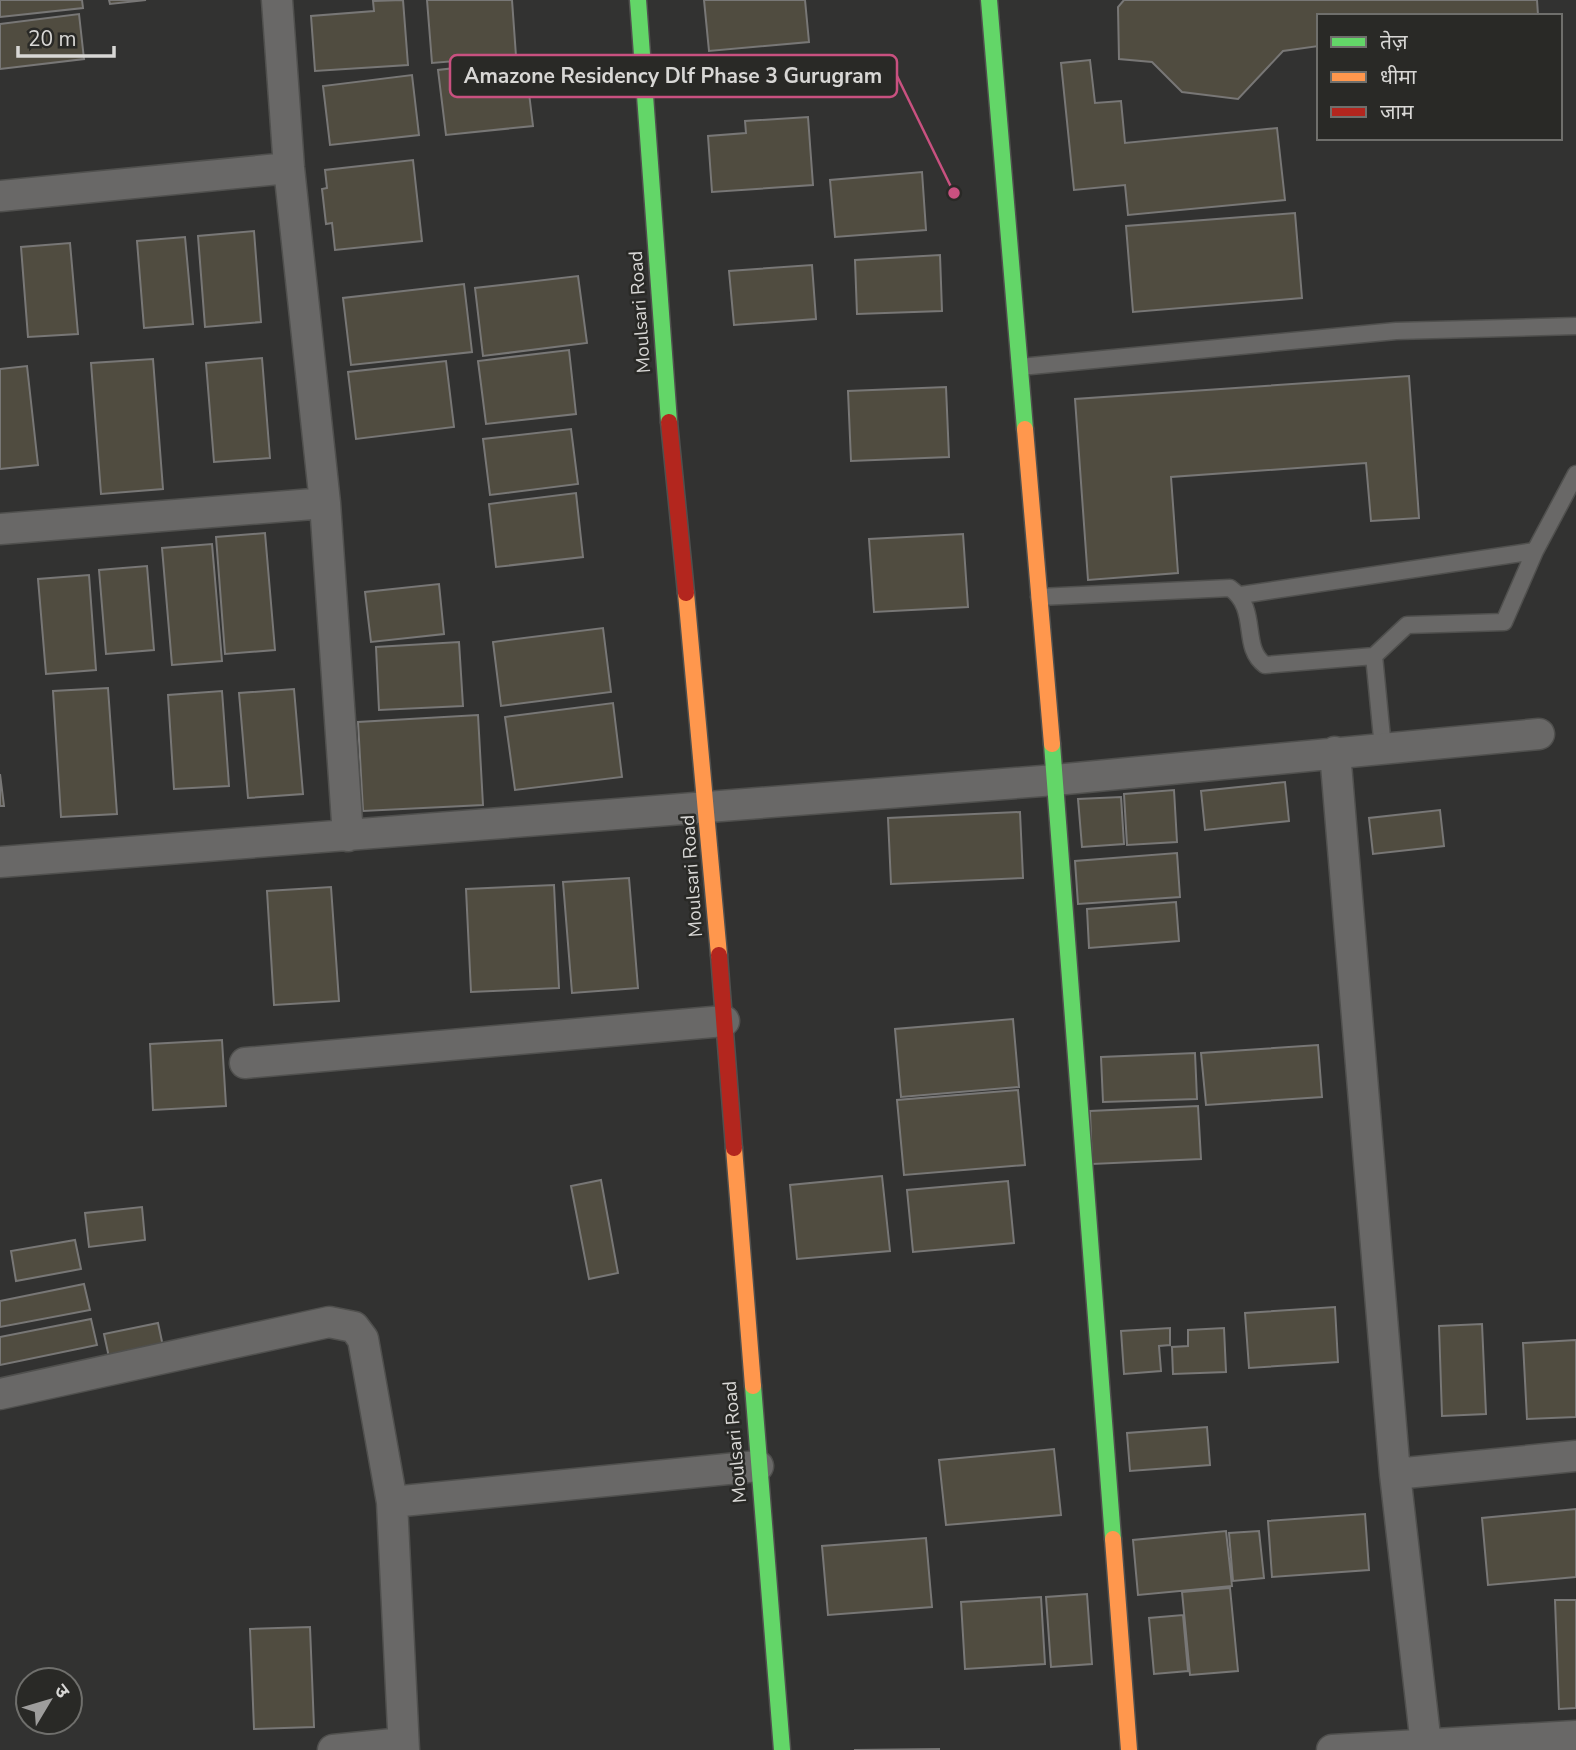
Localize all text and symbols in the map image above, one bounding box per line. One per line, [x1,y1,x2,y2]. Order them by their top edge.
scale bar [18,14,114,58]
legend [1317,14,1562,140]
text: 20 m [28,25,77,53]
text: तेज़ [1380,28,1408,56]
callout: Amazone Residency Dlf Phase 3 Gurugram [450,55,897,97]
text: Amazone Residency Dlf Phase 3 Gurugram [464,62,882,90]
text: धीमा [1380,63,1417,91]
text: जाम [1380,98,1414,126]
street label: Moulsari Road [623,250,657,374]
street label: Moulsari Road [675,814,709,938]
street label: Moulsari Road [717,1380,753,1504]
north arrow [14,1666,84,1736]
text: उ [48,1679,76,1704]

